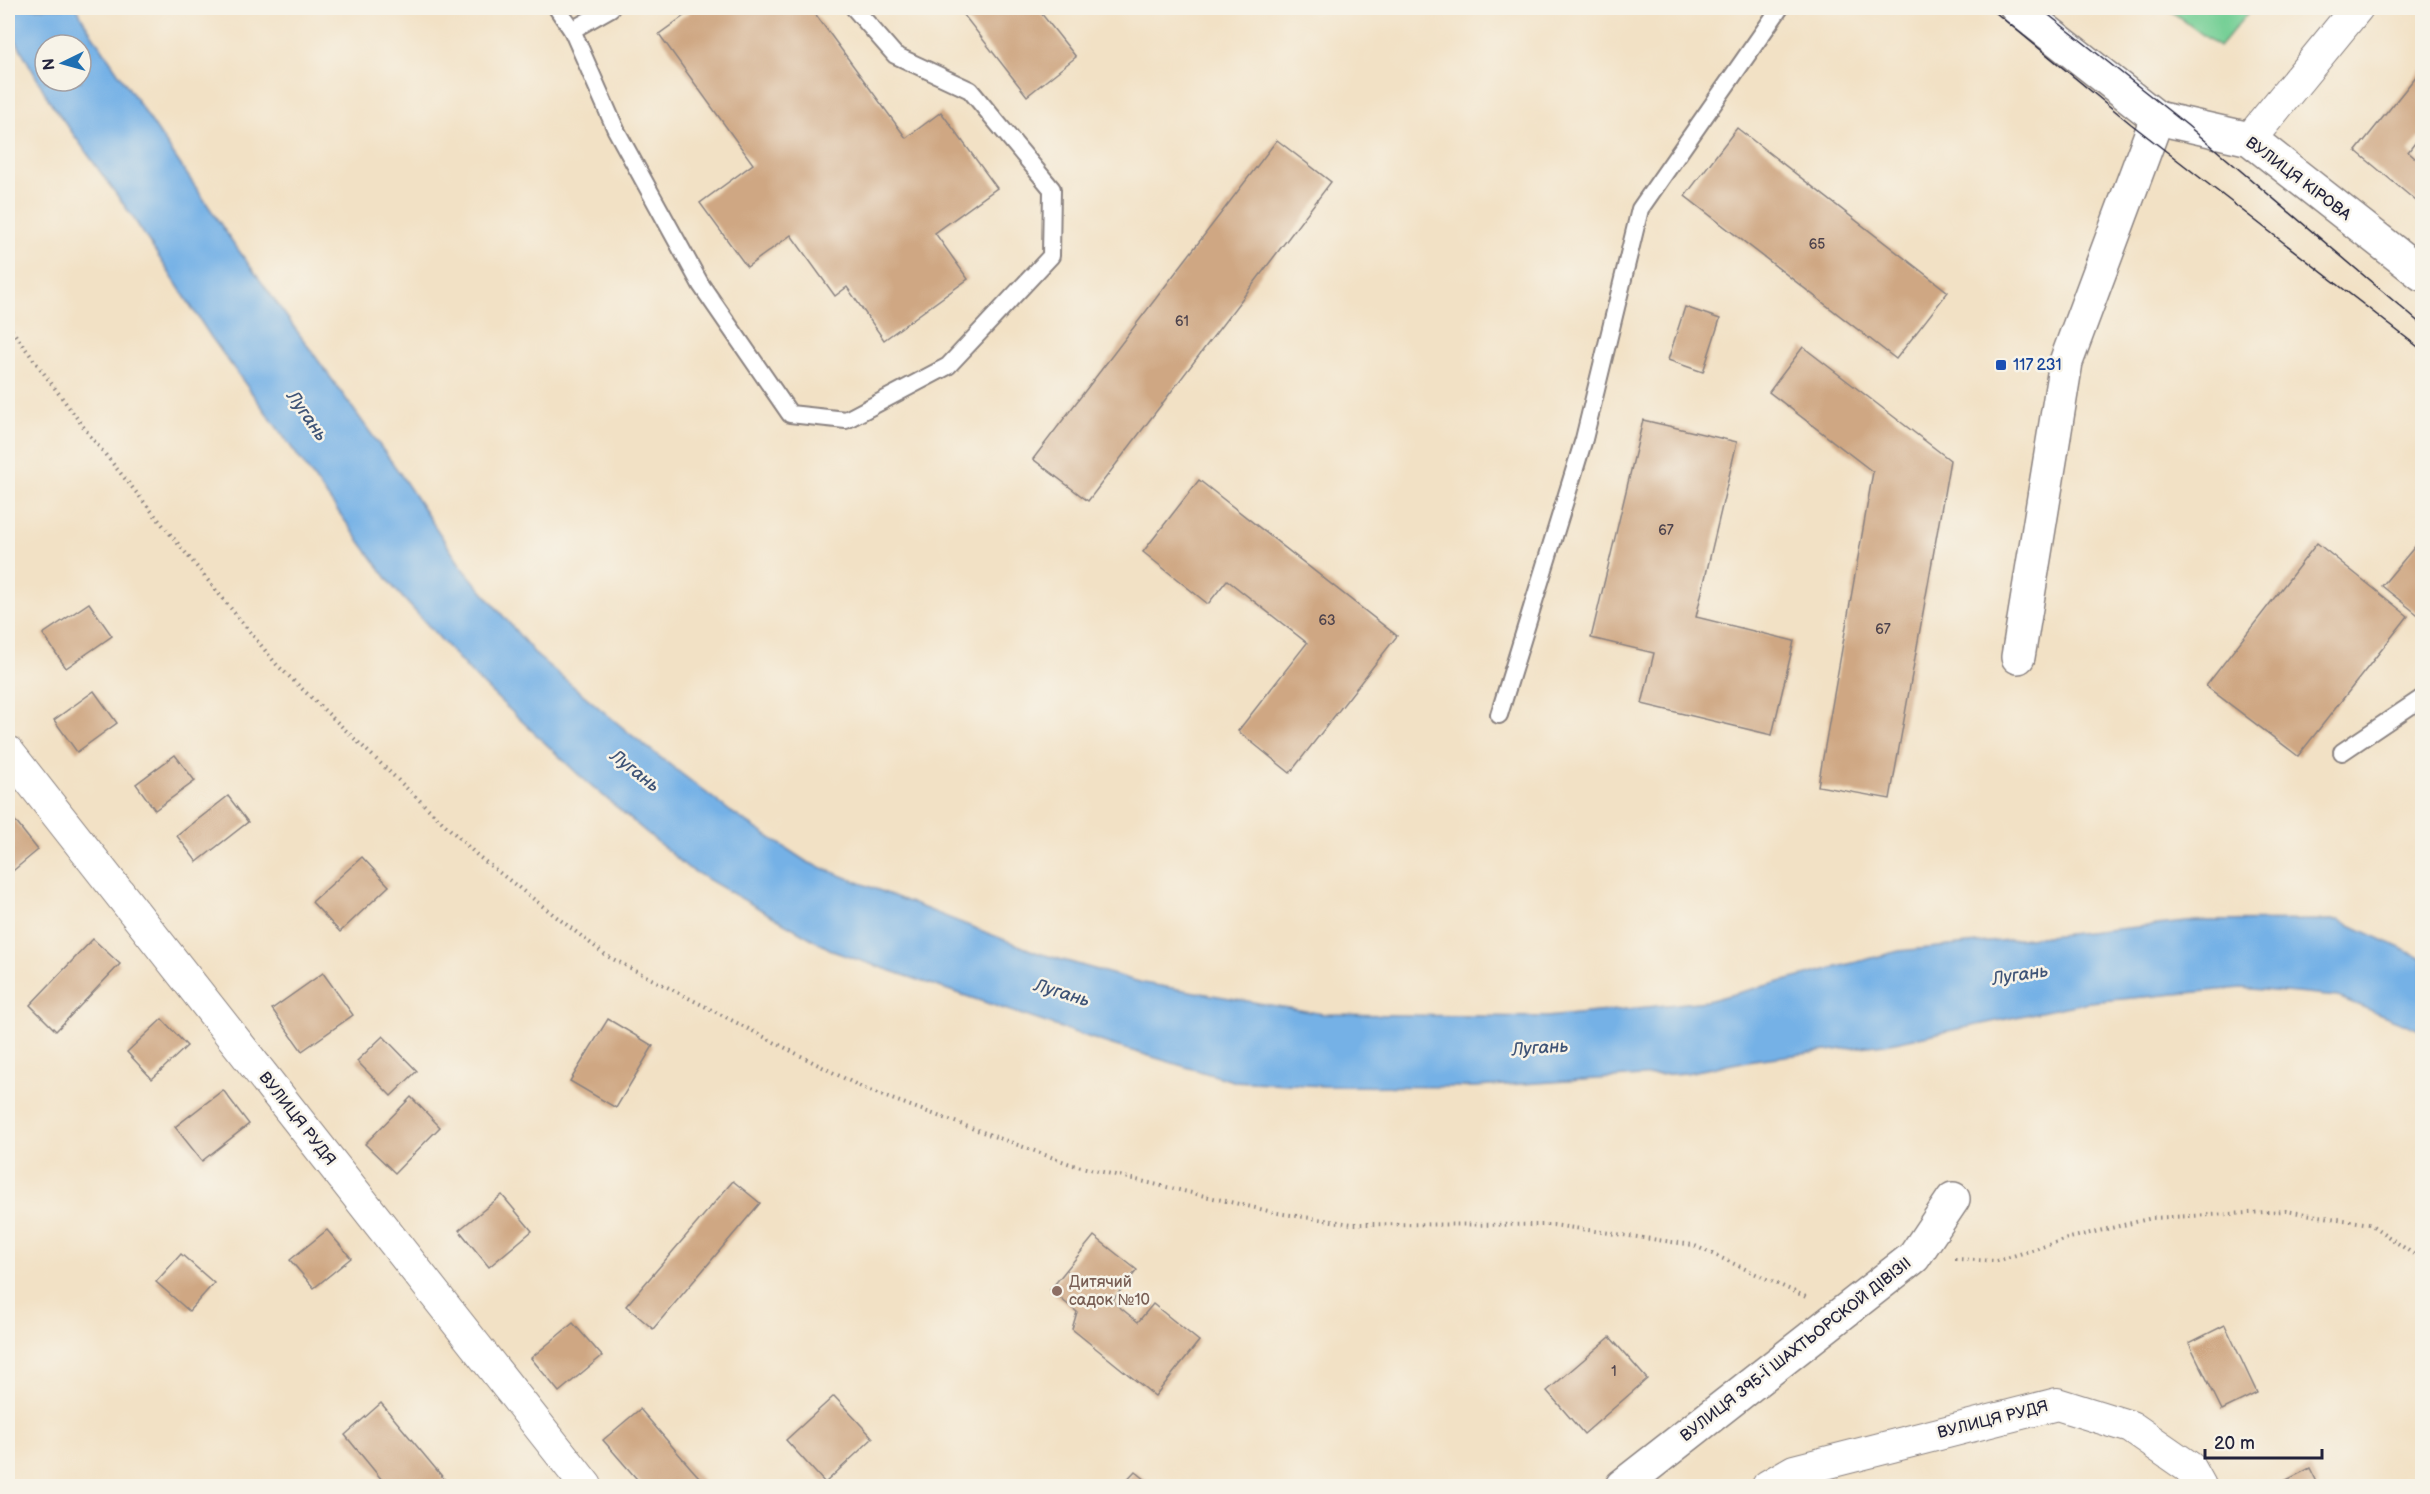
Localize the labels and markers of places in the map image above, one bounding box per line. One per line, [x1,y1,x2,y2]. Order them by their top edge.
place label: 117 231 [2013,356,2062,375]
marker: 117 231 [1994,358,2008,372]
place label: Дитячий садок №10 [1069,1273,1150,1310]
marker: Дитячий садок №10 [1050,1284,1064,1298]

